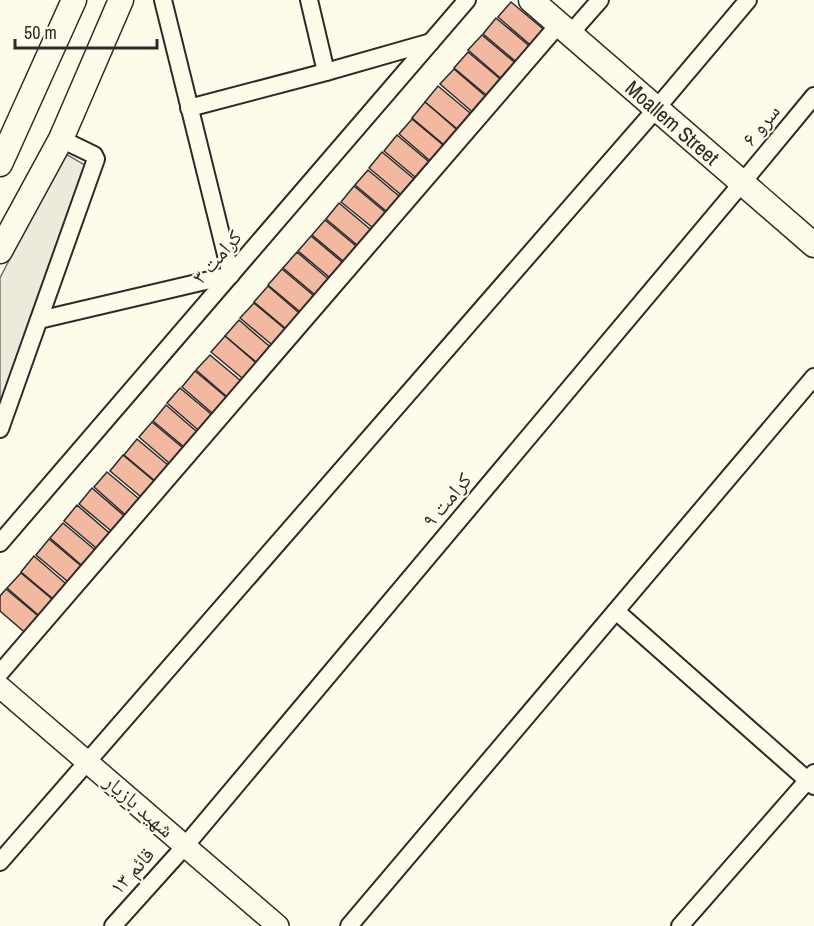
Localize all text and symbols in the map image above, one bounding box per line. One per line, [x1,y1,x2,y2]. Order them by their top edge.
scale bar [15,12,158,50]
text: 50 m [24,20,57,45]
street label: Moallem Street [619,74,726,172]
street label: سرو ۶ [735,98,786,152]
street label: کرامت ۳ [185,223,248,290]
street label: کرامت ۹ [415,466,478,533]
street label: شهید بازیار [97,766,181,844]
street label: قائم ۱۳ [103,841,161,901]

